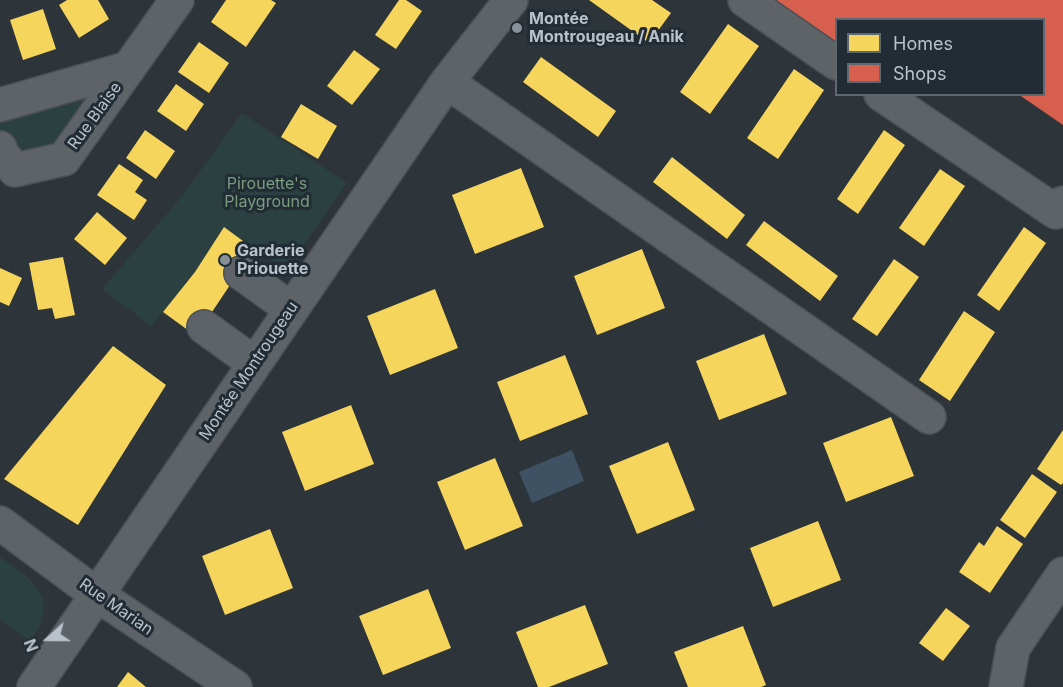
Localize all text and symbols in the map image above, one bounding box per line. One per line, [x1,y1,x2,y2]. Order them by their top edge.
place label: Montée Montrougeau / Anik [529,9,684,47]
legend [835,18,1045,96]
marker: Montée Montrougeau / Anik [510,21,524,35]
text: Homes [893,33,953,54]
text: Shops [893,63,947,84]
street label: Rue Blaise [64,79,126,153]
park label: Pirouette's Playground [224,174,310,212]
place label: Garderie Priouette [237,241,308,279]
marker: Garderie Priouette [218,253,232,267]
street label: Montée Montrougeau [195,298,303,444]
street label: Rue Marian [75,575,157,639]
north arrow [18,609,78,669]
text: N [20,636,43,655]

